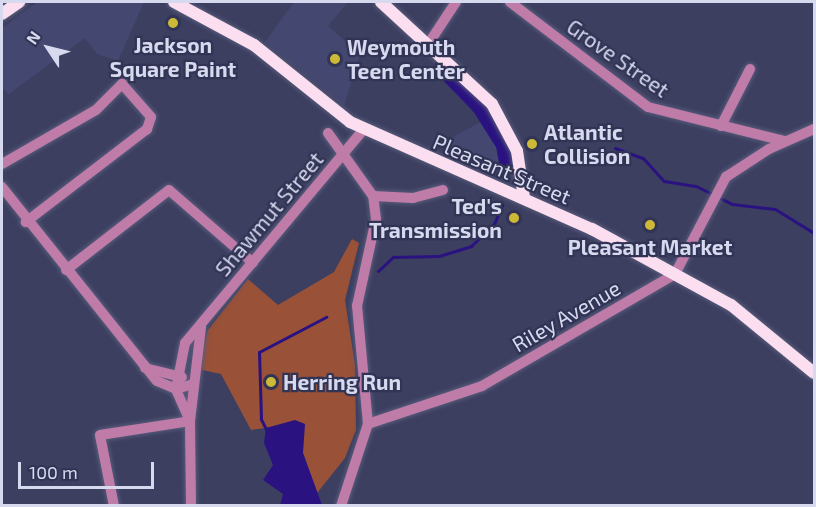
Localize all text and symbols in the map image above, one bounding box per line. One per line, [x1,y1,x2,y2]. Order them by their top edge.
street label: Grove Street [562,14,674,102]
marker: Jackson Square Paint [166,16,180,30]
north arrow [18,18,78,78]
text: N [22,27,44,48]
place label: Jackson Square Paint [110,32,236,82]
place label: Weymouth Teen Center [347,34,465,84]
marker: Weymouth Teen Center [328,52,342,66]
place label: Atlantic Collision [544,119,630,169]
street label: Pleasant Street [429,129,575,209]
marker: Atlantic Collision [525,137,539,151]
street label: Shawmut Street [210,147,328,281]
place label: Ted's Transmission [369,193,502,243]
marker: Ted's Transmission [507,211,521,225]
marker: Pleasant Market [643,218,657,232]
place label: Pleasant Market [568,234,732,260]
street label: Riley Avenue [507,275,625,357]
place label: Herring Run [283,369,401,395]
marker: Herring Run [264,375,278,389]
scale bar [21,450,158,488]
text: 100 m [29,461,78,483]

